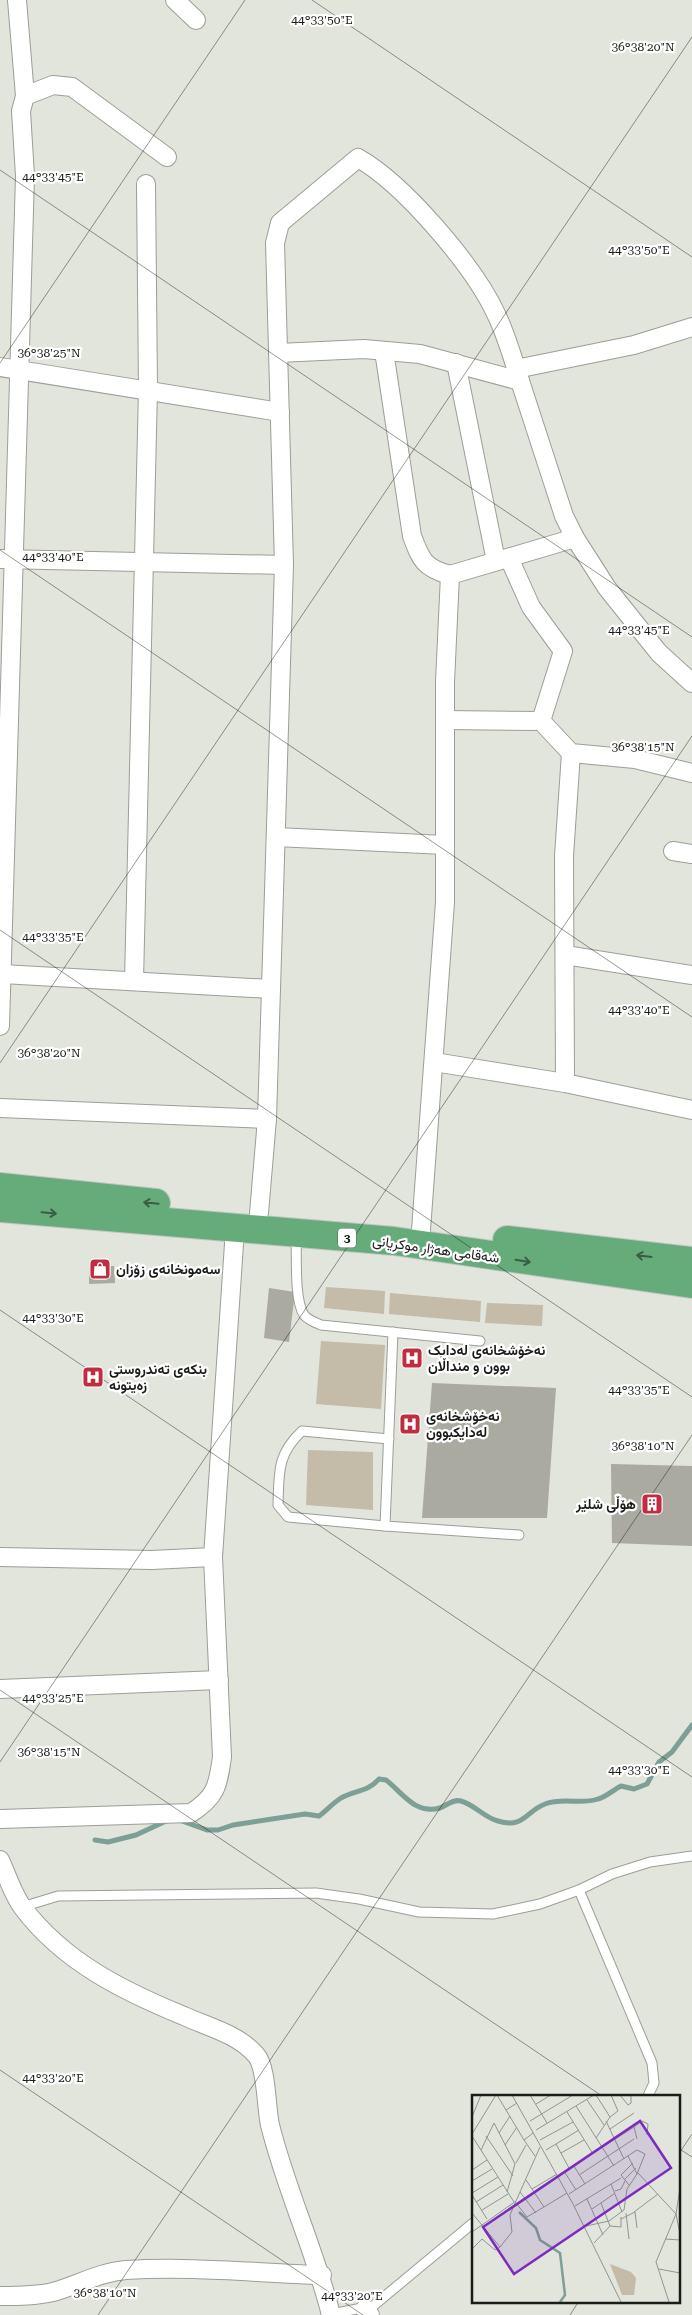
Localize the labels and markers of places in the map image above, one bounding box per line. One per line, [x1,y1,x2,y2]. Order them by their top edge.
shop icon: سەمونخانەی زۆزان [88,1257,112,1281]
place label: سەمونخانەی زۆزان [116,1261,220,1278]
place label: نەخۆشخانەی لەدایک بوون و منداڵان [428,1342,545,1375]
hospital icon: نەخۆشخانەی لەدایک بوون و منداڵان [400,1346,424,1370]
place label: بنکەی تەندروستی زەیتونە [109,1361,207,1394]
hospital icon: بنکەی تەندروستی زەیتونە [81,1365,105,1389]
place label: نەخۆشخانەی لەدایکبوون [426,1408,500,1441]
hospital icon: نەخۆشخانەی لەدایکبوون [398,1412,422,1436]
building icon: هۆڵی شلێر [640,1492,664,1516]
place label: هۆڵی شلێر [575,1495,636,1513]

